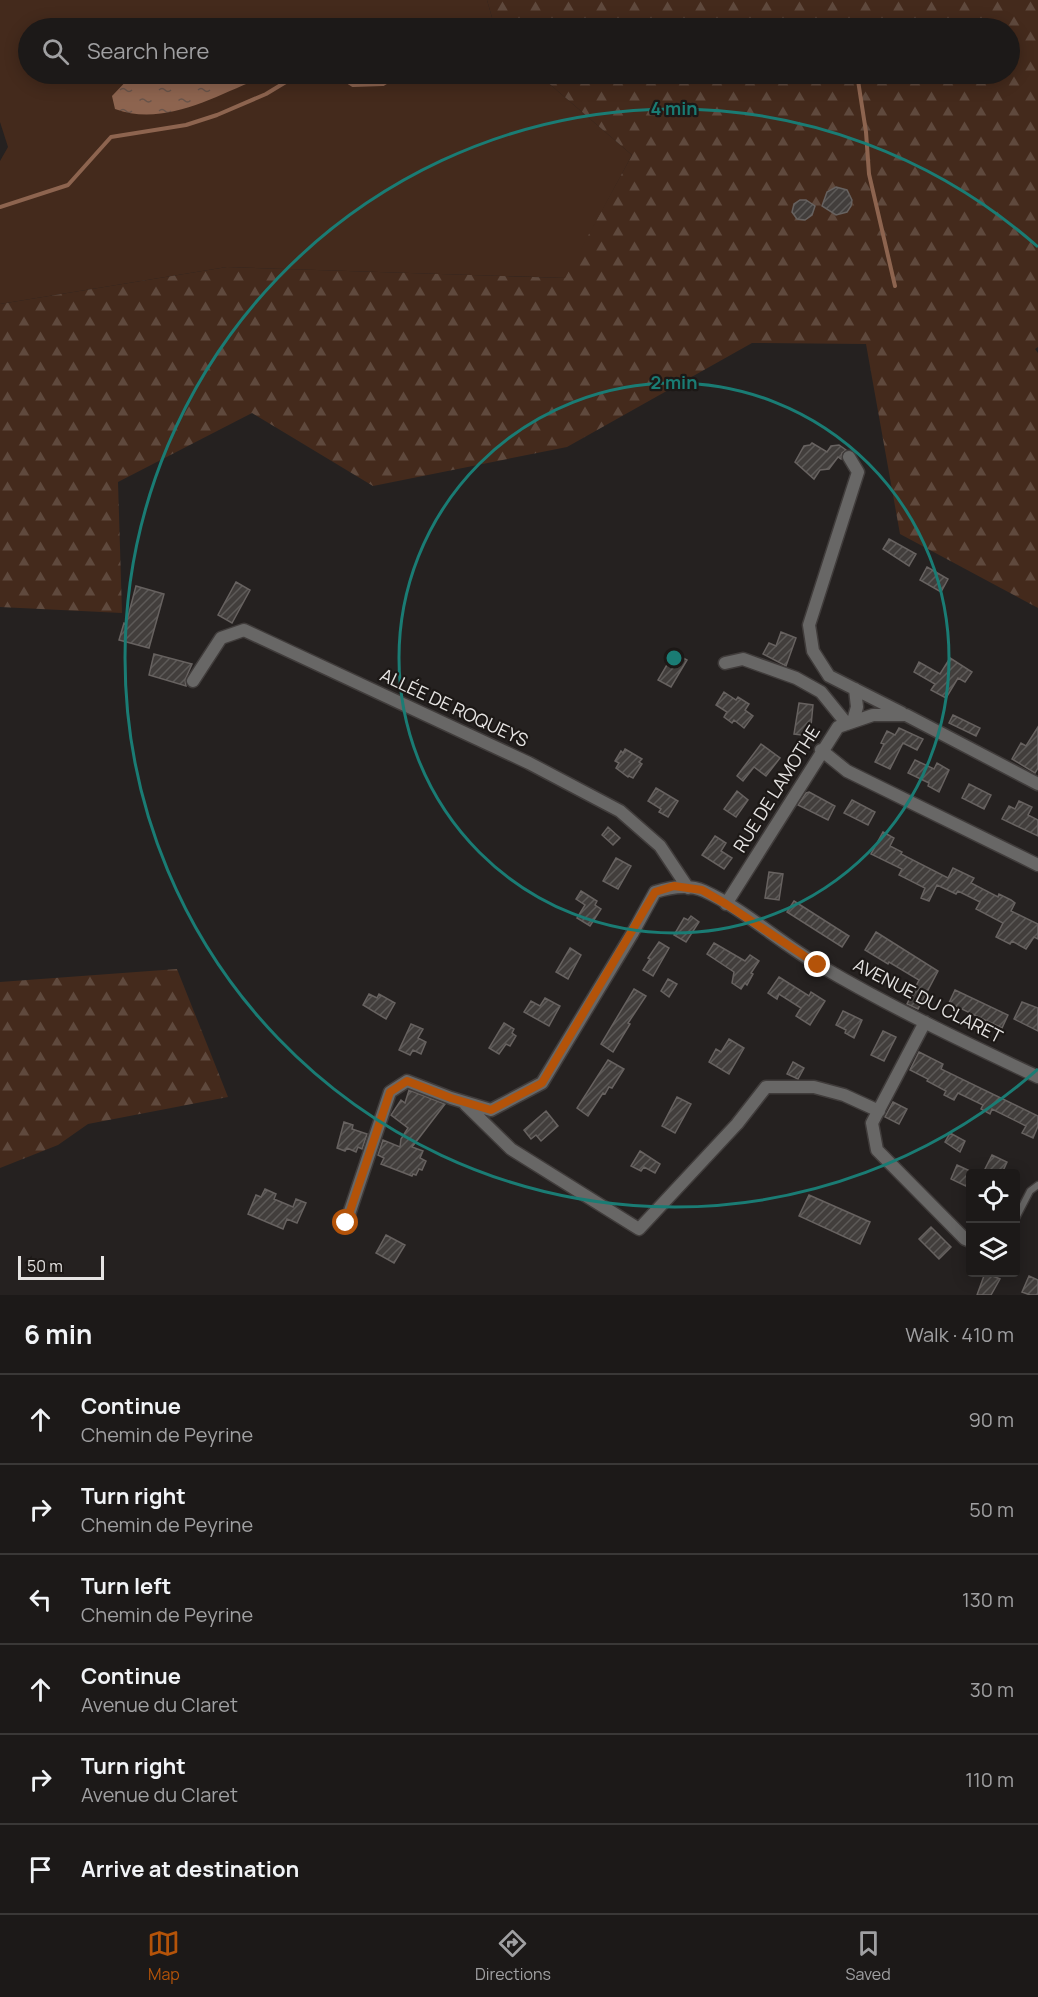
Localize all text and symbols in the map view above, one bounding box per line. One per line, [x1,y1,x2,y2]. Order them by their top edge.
search box [18,18,1020,84]
icon: search [39,35,72,68]
text: Search here [87,36,209,66]
text: 4 min [650,96,698,120]
text: 2 min [651,370,697,394]
centre of rings [664,648,684,668]
street label: ALLÉE DE ROQUEYS [377,662,532,752]
street label: RUE DE LAMOTHE [727,720,825,857]
route end [804,951,830,977]
street label: AVENUE DU CLARET [850,952,1007,1048]
map controls [966,1169,1020,1277]
button: locate [966,1169,1020,1223]
route start [332,1209,358,1235]
button: layers [966,1223,1020,1277]
scale bar [18,1253,104,1280]
text: 50 m [27,1255,63,1277]
text: 6 min [24,1316,92,1352]
text: Walk · 410 m [905,1321,1014,1348]
text: Continue [81,1391,181,1421]
icon: ahead [24,1403,57,1436]
text: 90 m [968,1406,1014,1433]
text: Chemin de Peyrine [81,1421,253,1448]
text: Turn right [81,1481,186,1511]
icon: right [24,1493,57,1526]
text: 50 m [969,1496,1014,1523]
text: Chemin de Peyrine [81,1511,253,1538]
text: Turn left [81,1571,171,1601]
icon: left [24,1583,57,1616]
text: 130 m [962,1586,1014,1613]
text: Chemin de Peyrine [81,1601,253,1628]
text: Continue [81,1661,181,1691]
icon: ahead [24,1673,57,1706]
text: 30 m [970,1676,1014,1703]
text: Avenue du Claret [81,1691,238,1718]
text: Turn right [81,1751,186,1781]
icon: right [24,1763,57,1796]
text: 110 m [965,1766,1014,1793]
text: Avenue du Claret [81,1781,238,1808]
icon: arrive [24,1853,57,1886]
text: Arrive at destination [81,1854,299,1884]
tab: Map [147,1927,180,1985]
tab: Directions [475,1927,551,1985]
tab: Saved [846,1927,891,1985]

